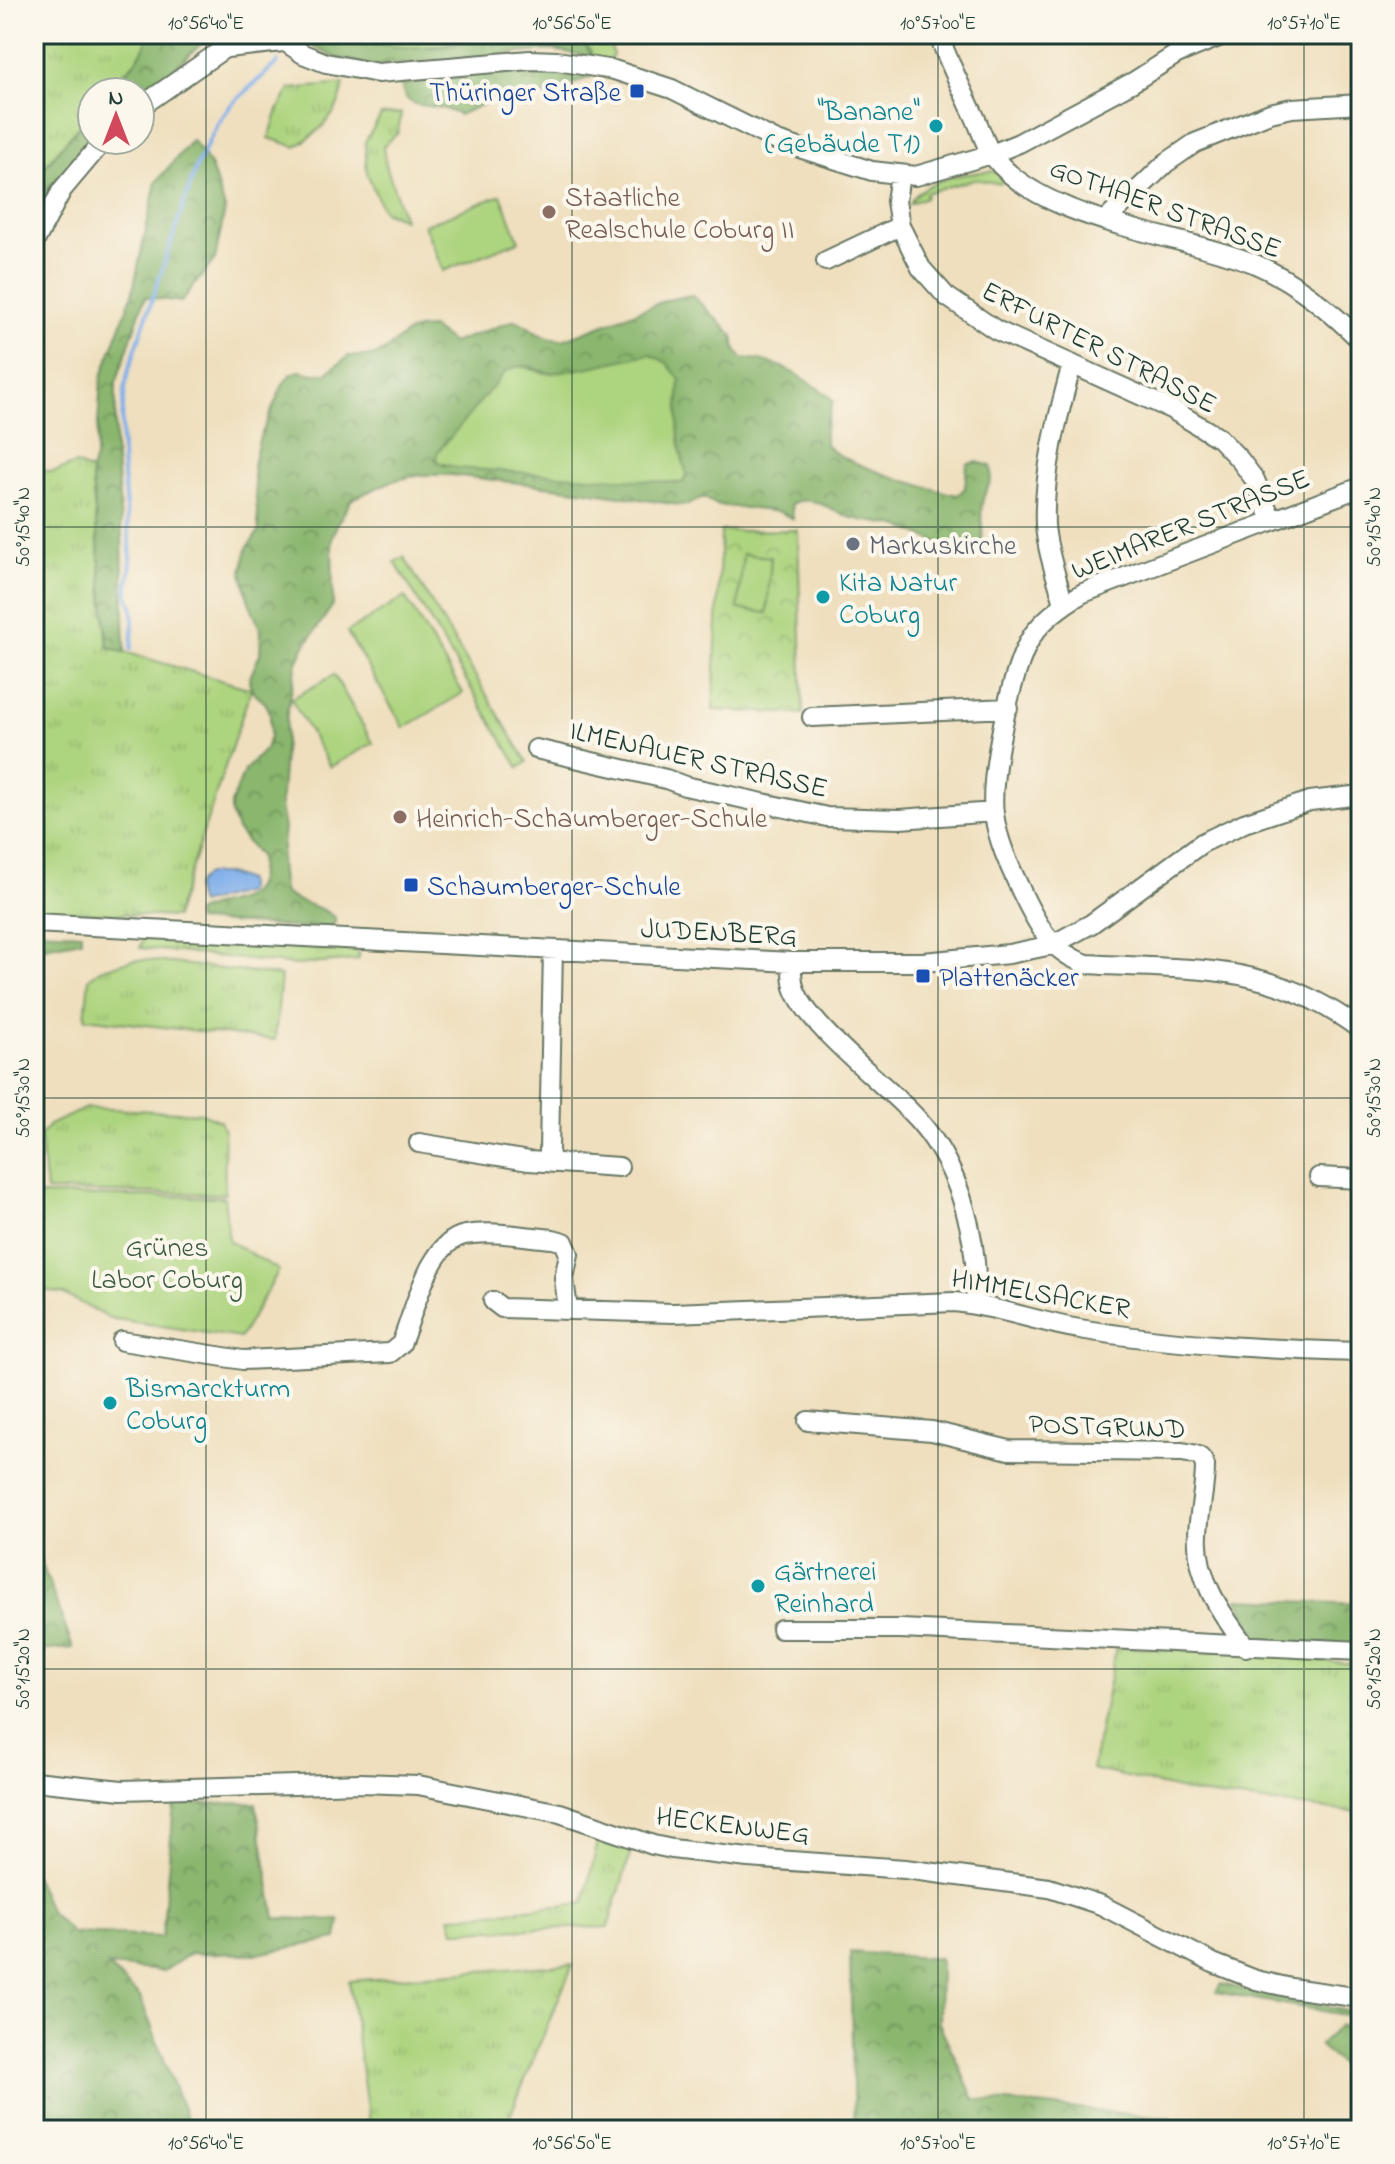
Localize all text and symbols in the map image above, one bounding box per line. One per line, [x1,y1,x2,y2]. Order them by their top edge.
text: 10°56'40"E [168,10,244,39]
text: 10°56'50"E [532,10,612,39]
text: 10°57'00"E [900,10,976,39]
text: 10°57'10"E [1267,10,1341,39]
place label: Thüringer Straße [429,74,621,115]
north arrow [76,76,156,156]
marker: Thüringer Straße [628,82,646,100]
text: N [109,83,123,115]
place label: "Banane" (Gebäude T1) [765,93,920,166]
marker: "Banane" (Gebäude T1) [927,117,945,135]
street label: GOTHAER STRASSE [1043,149,1286,271]
place label: Staatliche Realschule Coburg II [565,179,794,252]
marker: Staatliche Realschule Coburg II [540,203,558,221]
street label: ERFURTER STRASSE [974,272,1223,426]
street label: WEIMARER STRASSE [1066,460,1317,593]
text: 50°15'40"N [10,487,39,567]
text: 50°15'40"N [1361,487,1390,567]
place label: Markuskirche [869,527,1017,568]
marker: Markuskirche [844,535,862,553]
place label: Kita Natur Coburg [839,564,958,637]
marker: Kita Natur Coburg [814,588,832,606]
street label: ILMENAUER STRASSE [565,712,831,811]
place label: Heinrich-Schaumberger-Schule [416,800,768,841]
marker: Heinrich-Schaumberger-Schule [391,808,409,826]
place label: Schaumberger-Schule [427,868,681,909]
marker: Schaumberger-Schule [402,876,420,894]
street label: JUDENBERG [639,910,798,959]
place label: Plattenäcker [939,959,1079,1000]
marker: Plattenäcker [914,967,932,985]
text: 50°15'30"N [10,1058,39,1138]
text: 50°15'30"N [1361,1058,1390,1138]
park label: Grünes Labor Coburg [91,1229,243,1302]
street label: HIMMELSACKER [948,1260,1133,1331]
place label: Bismarckturm Coburg [125,1370,290,1443]
marker: Bismarckturm Coburg [101,1394,119,1412]
street label: POSTGRUND [1028,1405,1186,1452]
place label: Gärtnerei Reinhard [774,1553,876,1626]
marker: Gärtnerei Reinhard [749,1577,767,1595]
text: 50°15'20"N [10,1628,39,1710]
text: 50°15'20"N [1361,1628,1390,1710]
street label: HECKENWEG [654,1798,812,1857]
text: 10°56'40"E [168,2130,244,2159]
text: 10°56'50"E [532,2130,612,2159]
text: 10°57'00"E [900,2130,976,2159]
text: 10°57'10"E [1267,2130,1341,2159]

